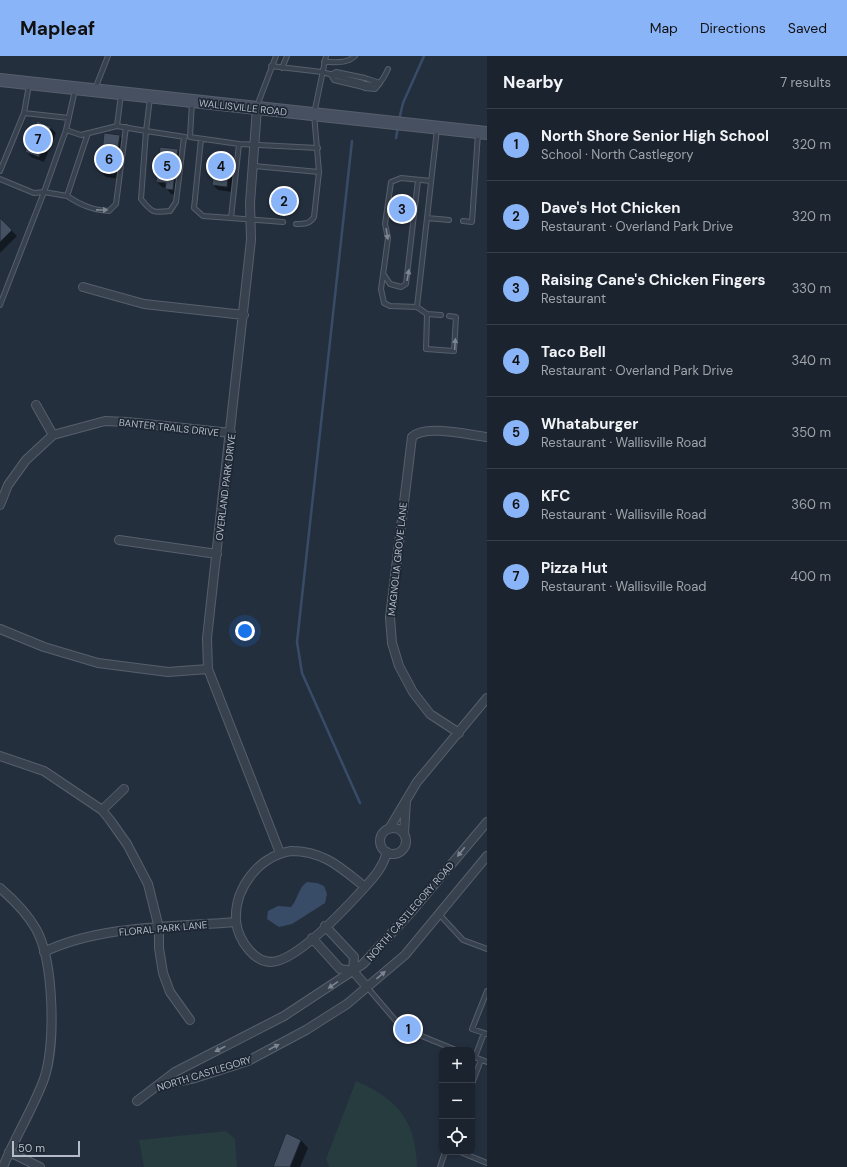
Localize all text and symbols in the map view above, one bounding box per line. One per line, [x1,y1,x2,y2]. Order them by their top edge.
text: Mapleaf [20,16,95,41]
text: Map [650,19,678,37]
text: Directions [700,19,766,37]
text: Saved [788,19,827,37]
text: Nearby [503,71,563,93]
text: 7 results [780,74,831,91]
street label: WALLISVILLE ROAD [198,96,288,119]
pin: 7 [25,124,51,154]
text: North Shore Senior High School [541,126,769,146]
text: 1 [514,136,518,153]
text: 320 m [792,136,831,153]
pin: 6 [96,144,122,174]
text: School · North Castlegory [541,146,694,163]
pin: 5 [154,151,180,181]
pin: 4 [208,151,234,181]
pin: 2 [271,186,297,216]
pin: 3 [389,194,415,224]
text: Dave's Hot Chicken [541,198,680,218]
one-way arrow [96,207,108,214]
text: 2 [512,208,520,225]
text: 320 m [792,208,831,225]
text: Restaurant · Overland Park Drive [541,218,733,235]
one-way arrow [384,228,390,240]
one-way arrow [405,268,411,281]
text: Raising Cane's Chicken Fingers [541,270,766,290]
text: 3 [512,280,520,297]
text: 330 m [792,280,831,297]
text: Restaurant [541,290,606,307]
one-way arrow [451,338,458,350]
text: Taco Bell [541,342,606,362]
text: 4 [512,352,520,369]
text: 340 m [791,352,831,369]
text: Restaurant · Overland Park Drive [541,362,733,379]
text: Whataburger [541,414,638,434]
street label: BANTER TRAILS DRIVE [118,416,220,439]
text: 5 [512,424,520,441]
text: 350 m [791,424,831,441]
street label: OVERLAND PARK DRIVE [212,433,239,541]
text: Restaurant · Wallisville Road [541,434,707,451]
text: KFC [541,486,570,506]
text: 6 [512,496,520,513]
text: 360 m [791,496,831,513]
street label: MAGNOLIA GROVE LANE [385,501,410,617]
text: Restaurant · Wallisville Road [541,506,707,523]
text: Pizza Hut [541,558,608,578]
text: 7 [513,568,519,585]
text: 400 m [790,568,831,585]
text: Restaurant · Wallisville Road [541,578,707,595]
your location [235,621,255,641]
one-way arrow [457,846,465,857]
street label: NORTH CASTLEGORY ROAD [364,859,457,964]
street label: FLORAL PARK LANE [118,918,208,939]
one-way arrow [376,970,387,979]
one-way arrow [328,981,338,989]
pin: 1 [395,1014,421,1044]
one-way arrow [268,1044,280,1051]
one-way arrow [214,1046,226,1052]
map controls [439,1047,475,1155]
button: + [439,1047,475,1083]
street label: NORTH CASTLEGORY [155,1053,253,1094]
button: − [439,1083,475,1119]
button: locate [439,1119,475,1155]
scale bar [12,1139,80,1158]
text: 50 m [18,1141,45,1155]

